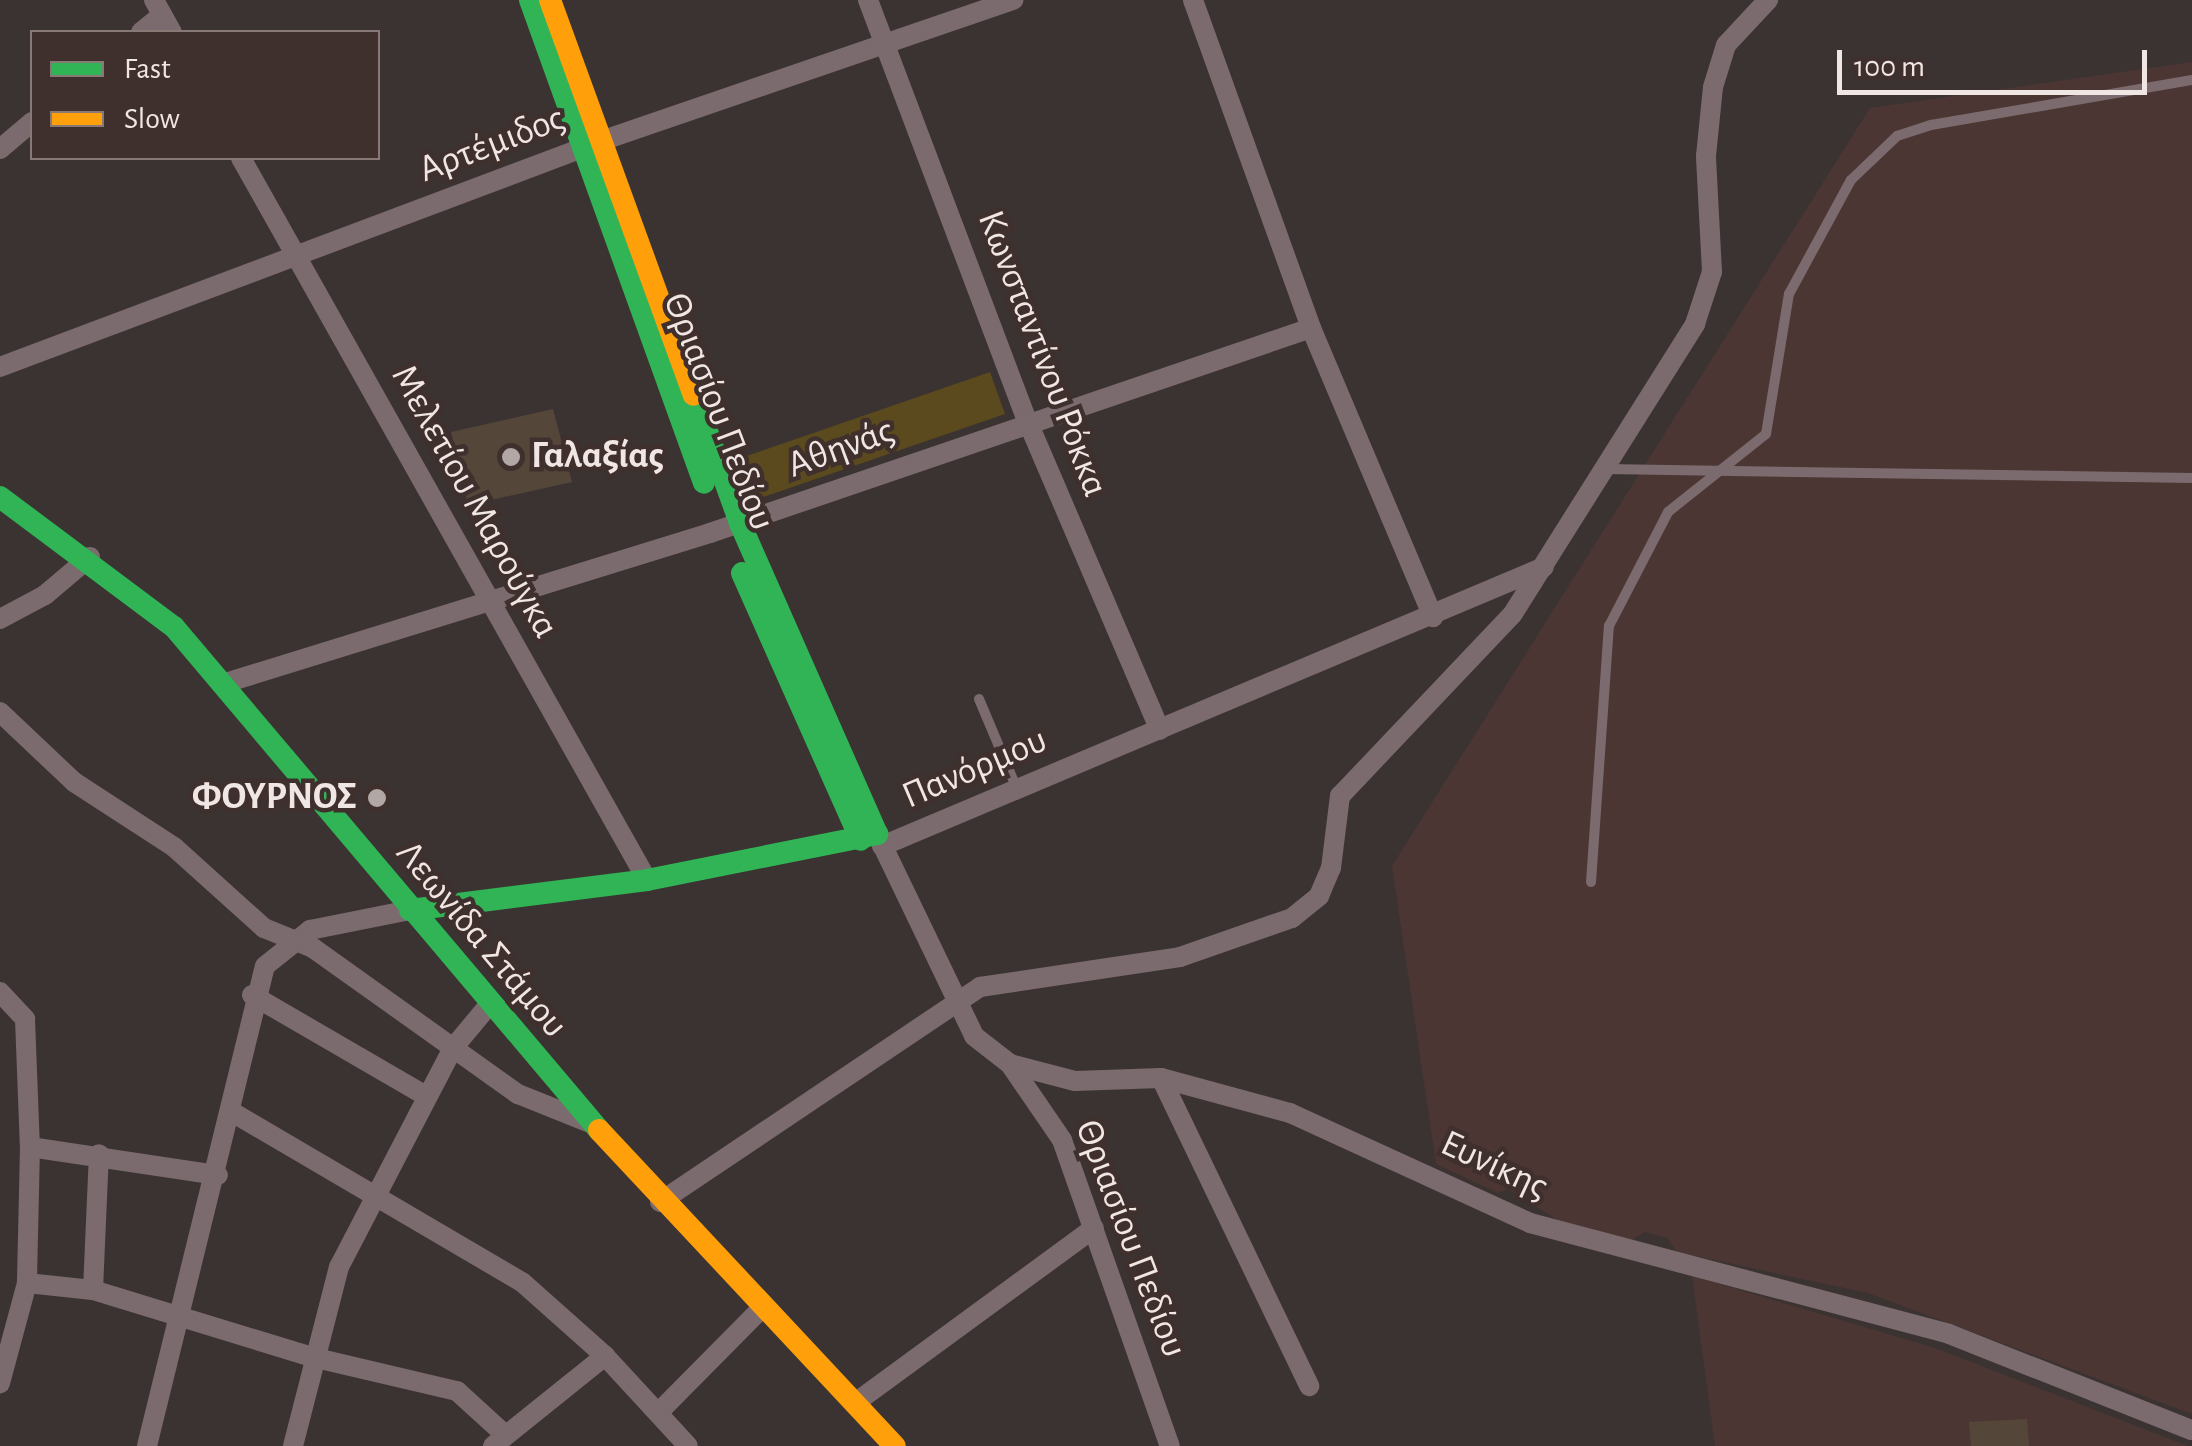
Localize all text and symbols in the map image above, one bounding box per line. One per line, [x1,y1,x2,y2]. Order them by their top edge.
legend [30,30,380,160]
scale bar [1842,30,2152,92]
text: 100 m [1854,52,1925,82]
text: Fast [124,54,171,84]
street label: Αρτέμιδος [413,96,571,194]
text: Slow [124,104,180,134]
street label: Κωνσταντίνου Ρόκκα [967,205,1117,503]
street label: Θριασίου Πεδίου [652,287,784,537]
street label: Μελετίου Μαρούγκα [380,358,568,646]
street label: Αθηνάς [782,409,900,489]
place label: Γαλαξίας [531,434,664,480]
marker: Γαλαξίας [500,446,522,468]
street label: Πανόρμου [896,718,1054,820]
place label: ΦΟΥΡΝΟΣ [192,775,357,821]
marker: ΦΟΥΡΝΟΣ [366,787,388,809]
street label: Λεωνίδα Στάμου [385,832,577,1048]
street label: Θριασίου Πεδίου [1064,1114,1196,1364]
street label: Ευνίκης [1433,1121,1555,1211]

